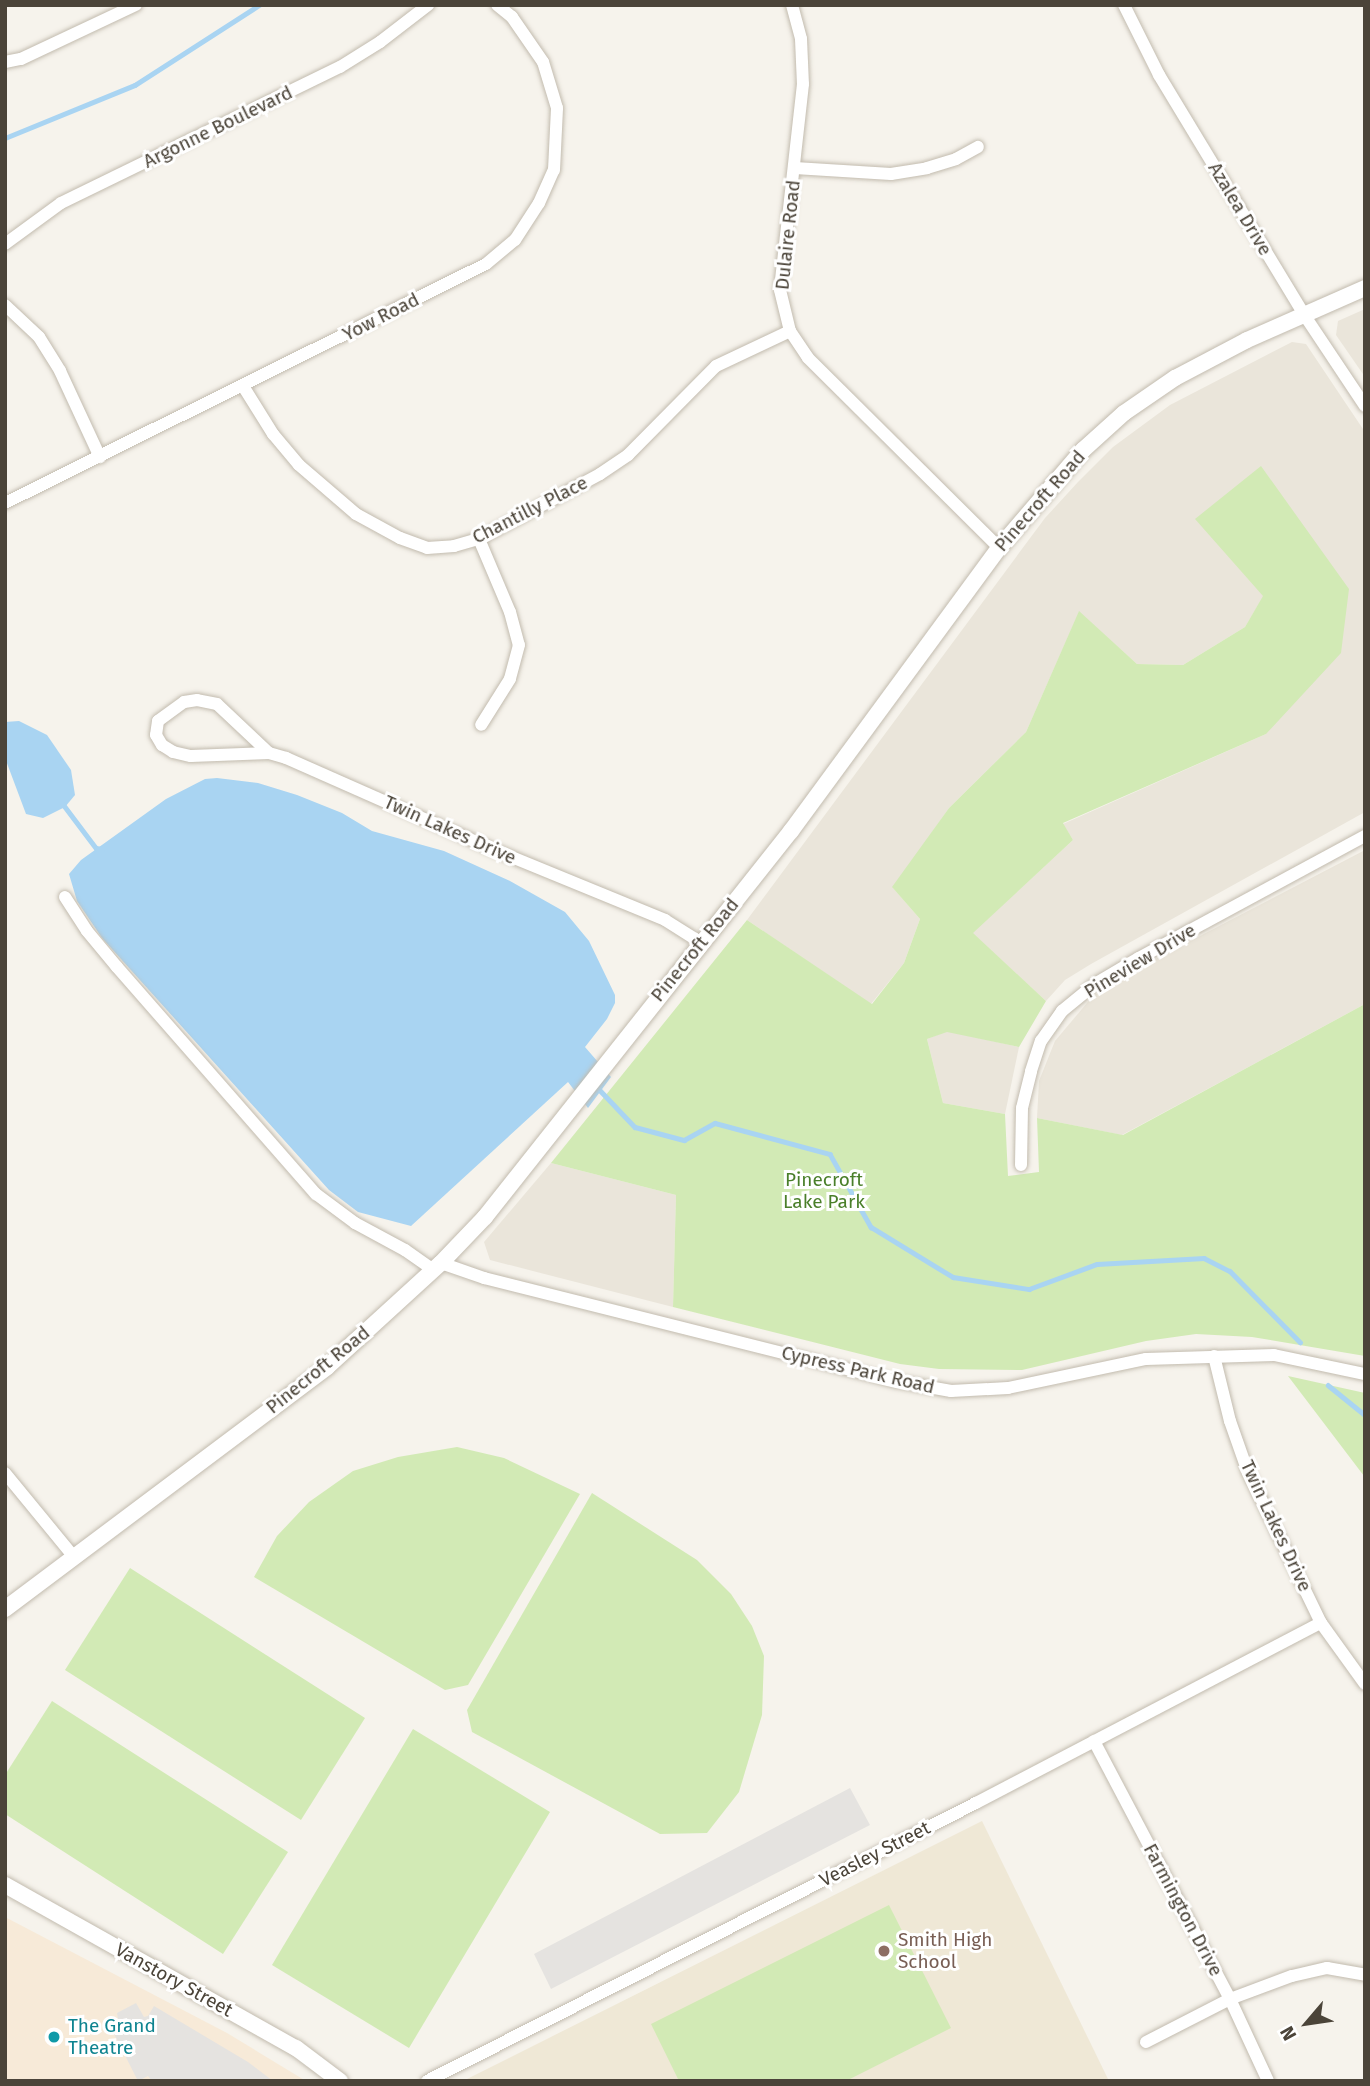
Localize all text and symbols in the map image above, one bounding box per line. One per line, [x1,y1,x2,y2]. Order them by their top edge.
street label: Argonne Boulevard [140,81,296,173]
street label: Azalea Drive [1203,158,1277,260]
street label: Dulaire Road [771,179,805,291]
street label: Yow Road [339,288,423,346]
street label: Pinecroft Road [990,446,1090,556]
street label: Chantilly Place [469,471,591,549]
street label: Twin Lakes Drive [380,791,520,869]
street label: Pinecroft Road [646,894,744,1006]
street label: Pineview Drive [1080,919,1200,1003]
park label: Pinecroft Lake Park [783,1169,865,1213]
street label: Pinecroft Road [262,1321,374,1419]
street label: Cypress Park Road [779,1341,937,1399]
street label: Twin Lakes Drive [1236,1457,1316,1595]
street label: Veasley Street [816,1816,934,1892]
street label: Farmington Drive [1138,1840,1228,1980]
place label: Smith High School [898,1929,992,1973]
street label: Vanstory Street [111,1938,237,2022]
marker: Smith High School [876,1943,892,1959]
north arrow [1272,1988,1342,2058]
place label: The Grand Theatre [68,2015,156,2059]
text: N [1275,2022,1301,2045]
marker: The Grand Theatre [46,2029,62,2045]

